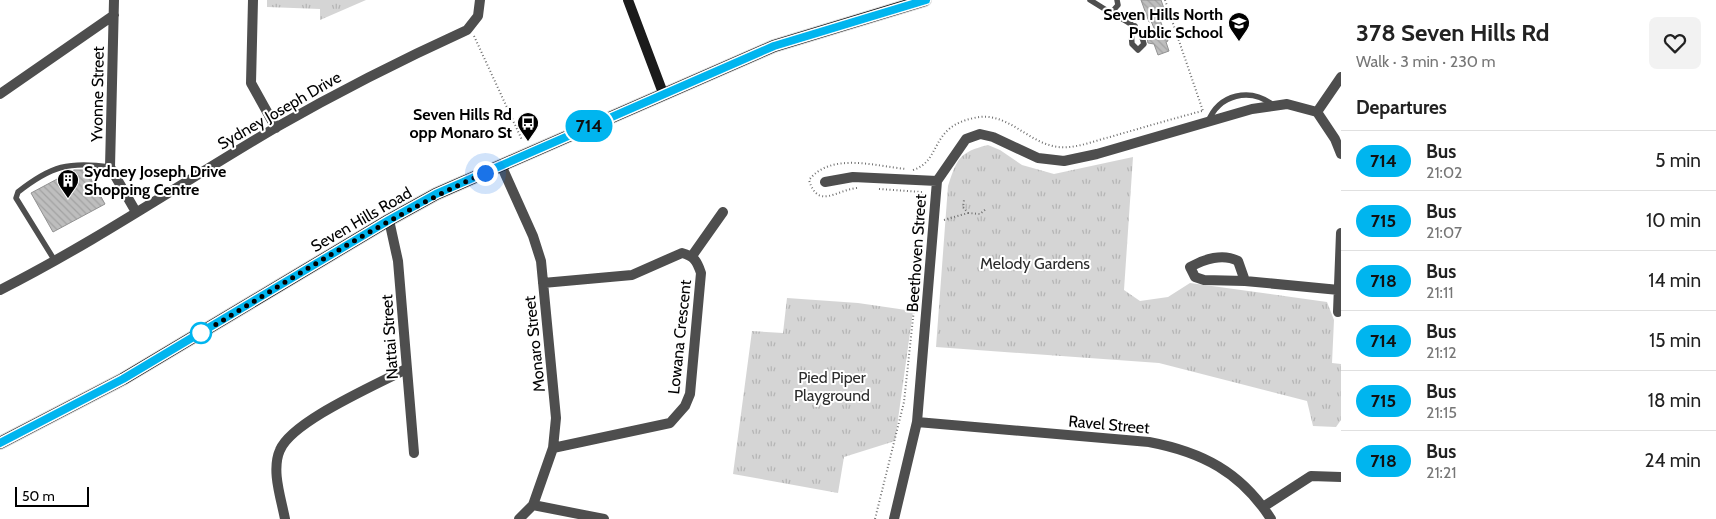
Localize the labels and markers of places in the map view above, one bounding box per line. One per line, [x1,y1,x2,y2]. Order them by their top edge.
place label: Seven Hills North Public School [1103,5,1223,42]
school or university icon: Seven Hills North Public School [1227,11,1251,42]
place label: Seven Hills Rd opp Monaro St [409,105,512,142]
bus stop icon: Seven Hills Rd opp Monaro St [516,111,540,142]
place label: Sydney Joseph Drive Shopping Centre [84,162,226,199]
building icon: Sydney Joseph Drive Shopping Centre [56,168,80,199]
unlabelled marker [190,322,212,344]

